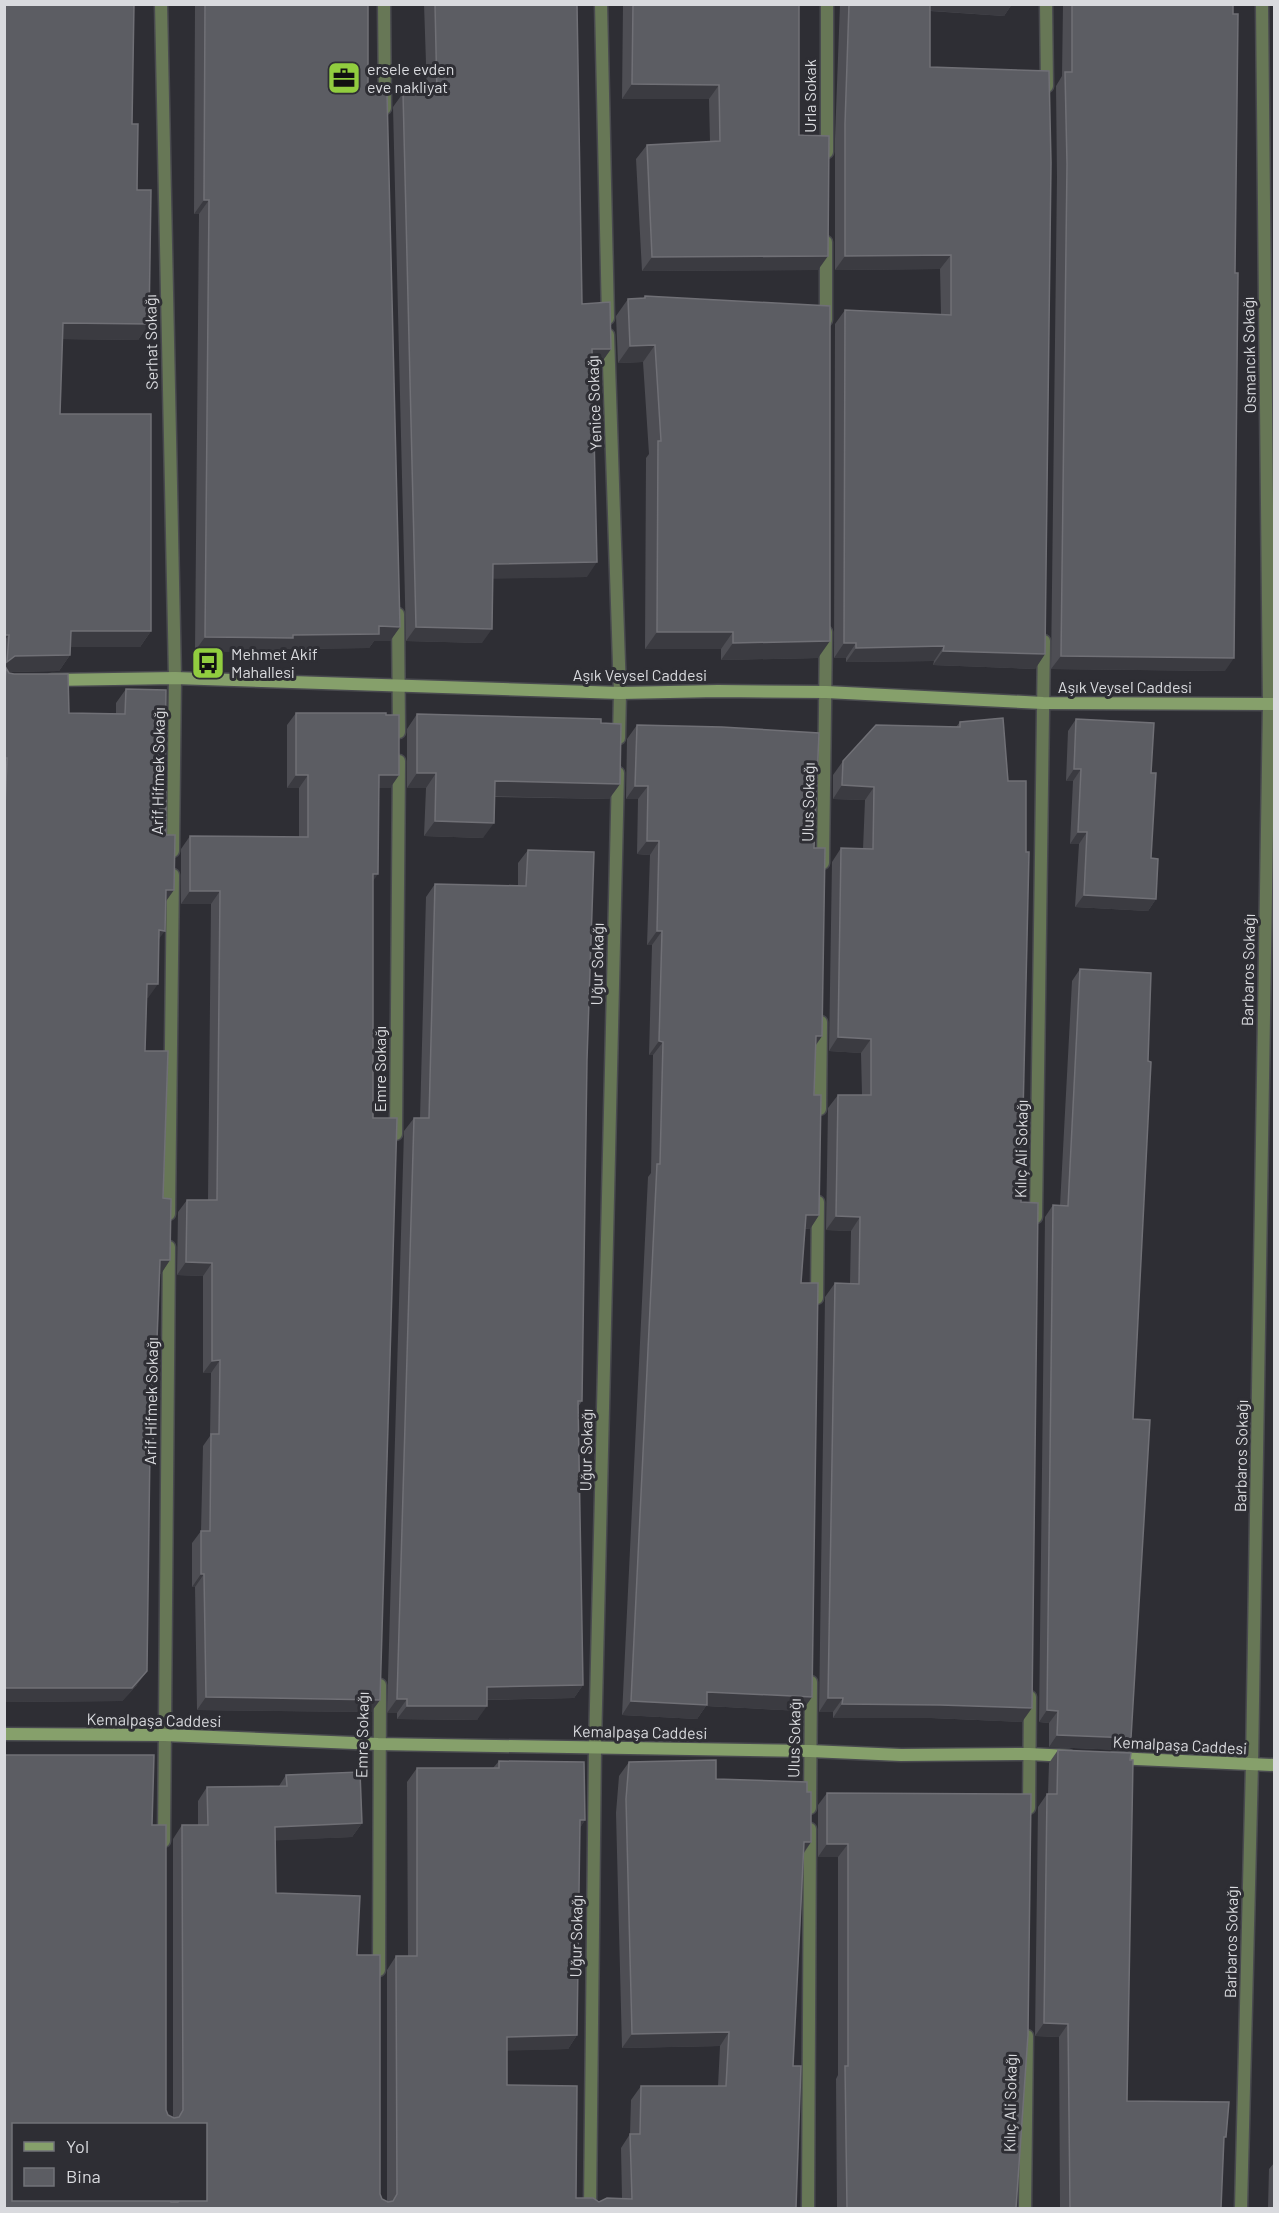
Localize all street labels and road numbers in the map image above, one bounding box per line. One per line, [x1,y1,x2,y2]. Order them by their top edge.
street label: Urla Sokak [800,59,819,133]
street label: Serhat Sokağı [140,294,161,390]
street label: Osmancık Sokağı [1238,297,1259,413]
street label: Yenice Sokağı [582,355,605,451]
street label: Aşık Veysel Caddesi [573,665,707,684]
street label: Aşık Veysel Caddesi [1058,677,1192,696]
street label: Arif Hifmek Sokağı [147,707,168,835]
street label: Ulus Sokağı [797,762,818,842]
street label: Barbaros Sokağı [1237,914,1258,1026]
street label: Uğur Sokağı [586,923,607,1005]
street label: Emre Sokağı [370,1026,389,1112]
street label: Kılıç Ali Sokağı [1010,1100,1031,1198]
street label: Arif Hifmek Sokağı [140,1337,161,1465]
street label: Barbaros Sokağı [1230,1400,1251,1512]
street label: Uğur Sokağı [575,1409,596,1491]
street label: Emre Sokağı [351,1692,372,1778]
street label: Ulus Sokağı [783,1698,804,1778]
street label: Kemalpaşa Caddesi [87,1709,222,1730]
street label: Kemalpaşa Caddesi [573,1721,708,1742]
street label: Kemalpaşa Caddesi [1112,1731,1248,1758]
street label: Barbaros Sokağı [1220,1886,1241,1998]
street label: Uğur Sokağı [565,1895,586,1977]
street label: Kılıç Ali Sokağı [999,2054,1020,2152]

